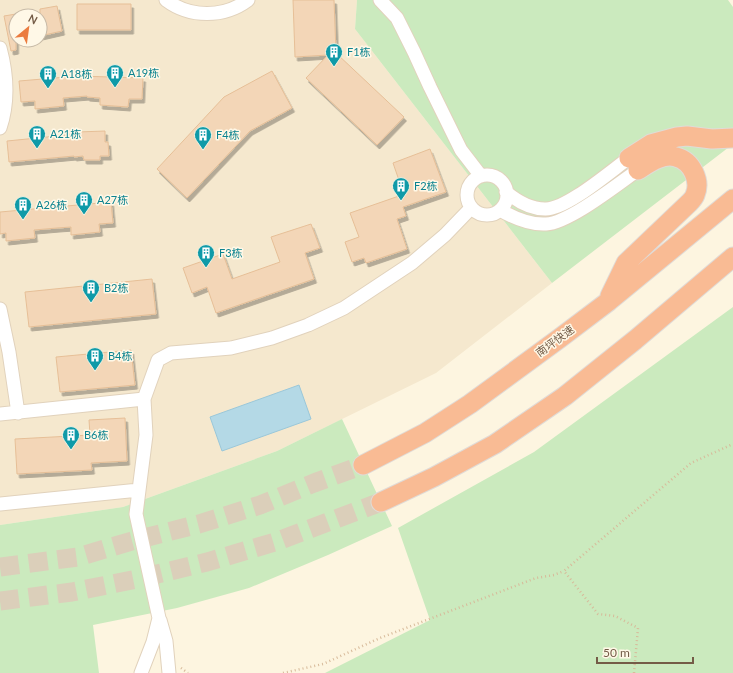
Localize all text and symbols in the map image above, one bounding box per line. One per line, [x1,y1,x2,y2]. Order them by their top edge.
north arrow [8,8,48,48]
text: N [26,11,40,27]
building icon: F1栋 [324,42,344,67]
place label: F1栋 [347,45,371,58]
building icon: A19栋 [105,63,125,88]
building icon: A18栋 [38,64,58,89]
place label: A19栋 [128,66,159,79]
place label: A18栋 [61,67,92,80]
building icon: A21栋 [27,124,47,149]
building icon: F4栋 [193,125,213,150]
place label: A21栋 [50,127,81,140]
place label: F4栋 [216,128,240,141]
building icon: F2栋 [391,176,411,201]
place label: F2栋 [414,179,438,192]
building icon: A27栋 [74,190,94,215]
place label: A27栋 [97,193,128,206]
building icon: A26栋 [13,195,33,220]
place label: A26栋 [36,198,67,211]
building icon: F3栋 [196,243,216,268]
place label: F3栋 [219,246,243,259]
building icon: B2栋 [81,278,101,303]
place label: B2栋 [104,281,129,294]
street label: 南坪快速 [533,322,576,359]
building icon: B4栋 [85,346,105,371]
place label: B4栋 [108,349,133,362]
building icon: B6栋 [61,425,81,450]
place label: B6栋 [84,428,109,441]
scale bar [597,639,693,665]
text: 50 m [603,645,630,660]

